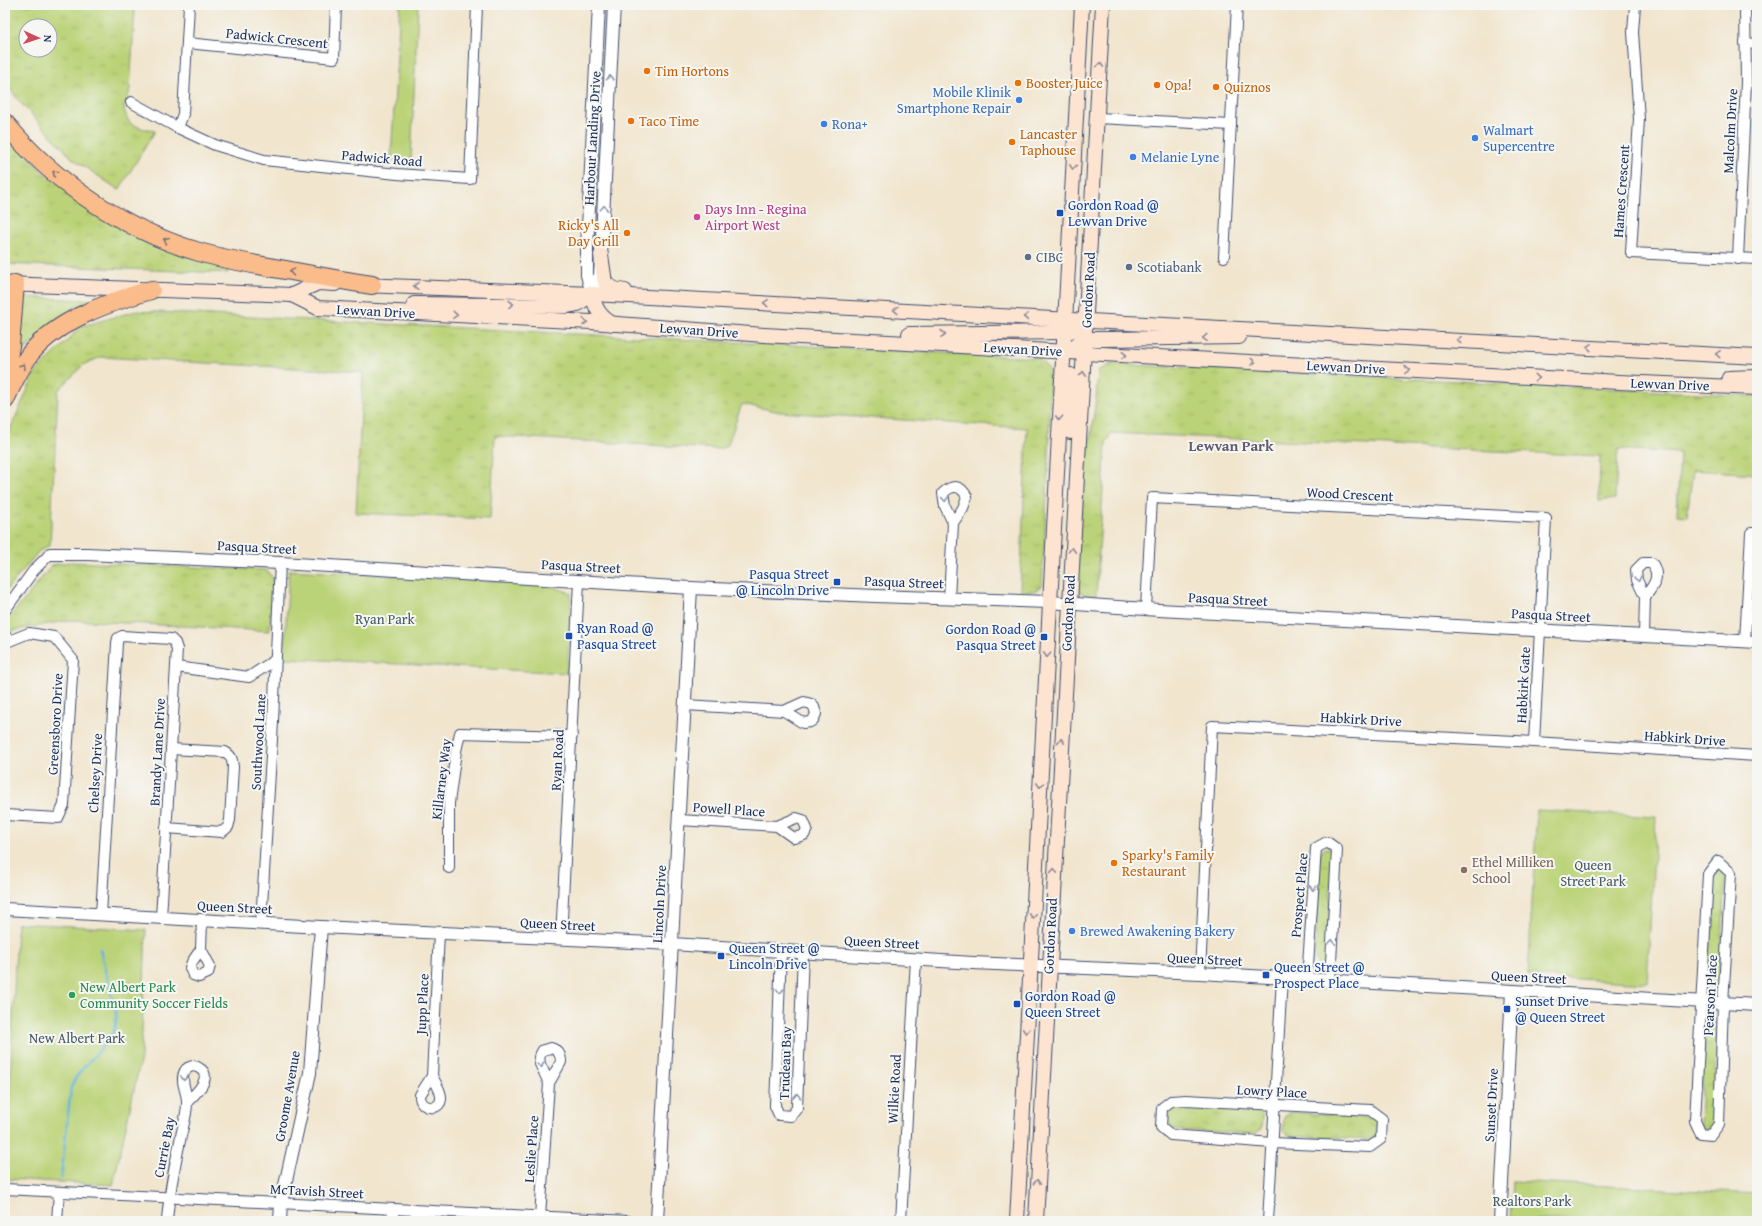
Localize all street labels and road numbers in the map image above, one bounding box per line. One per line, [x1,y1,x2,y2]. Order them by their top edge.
street label: Padwick Crescent [225,23,329,53]
street label: Harbour Landing Drive [578,70,606,206]
street label: Malcolm Drive [1718,87,1742,174]
street label: Hames Crescent [1608,144,1634,238]
street label: Padwick Road [341,145,424,172]
street label: Gordon Road [1076,251,1100,328]
street label: Lewvan Drive [336,299,416,323]
street label: Lewvan Drive [659,317,740,343]
street label: Lewvan Drive [983,337,1063,361]
street label: Lewvan Drive [1306,355,1386,379]
street label: Lewvan Drive [1630,373,1710,395]
street label: Wood Crescent [1306,482,1394,506]
street label: Pasqua Street [217,535,297,559]
street label: Pasqua Street [541,554,621,578]
street label: Pasqua Street [864,571,944,593]
street label: Gordon Road [1056,574,1080,651]
street label: Pasqua Street [1188,587,1268,611]
street label: Pasqua Street [1511,603,1591,627]
street label: Habkirk Gate [1511,646,1535,724]
street label: Greensboro Drive [42,672,68,775]
street label: Southwood Lane [245,693,271,791]
street label: Brandy Lane Drive [144,697,170,806]
street label: Habkirk Drive [1320,707,1403,731]
street label: Habkirk Drive [1644,725,1727,751]
street label: Ryan Road [545,728,569,791]
street label: Chelsey Drive [83,732,107,813]
street label: Killarney Way [426,737,456,821]
street label: Powell Place [692,796,766,822]
street label: Prospect Place [1285,851,1313,938]
street label: Lincoln Drive [647,864,671,944]
street label: Queen Street [197,895,273,919]
street label: Gordon Road [1038,897,1062,974]
street label: Queen Street [520,912,596,936]
street label: Queen Street [844,930,920,954]
street label: Queen Street [1167,947,1243,971]
street label: Pearson Place [1698,954,1722,1036]
street label: Queen Street [1491,965,1567,989]
street label: Jupp Place [410,973,434,1037]
street label: Trudeau Bay [774,1026,796,1100]
street label: Groome Avenue [269,1048,305,1143]
street label: Wilkie Road [882,1053,906,1124]
street label: Sunset Drive [1479,1067,1503,1142]
street label: Lowry Place [1236,1079,1308,1103]
street label: Leslie Place [519,1114,543,1183]
street label: Currie Bay [148,1115,180,1179]
street label: McTavish Street [269,1179,365,1203]

